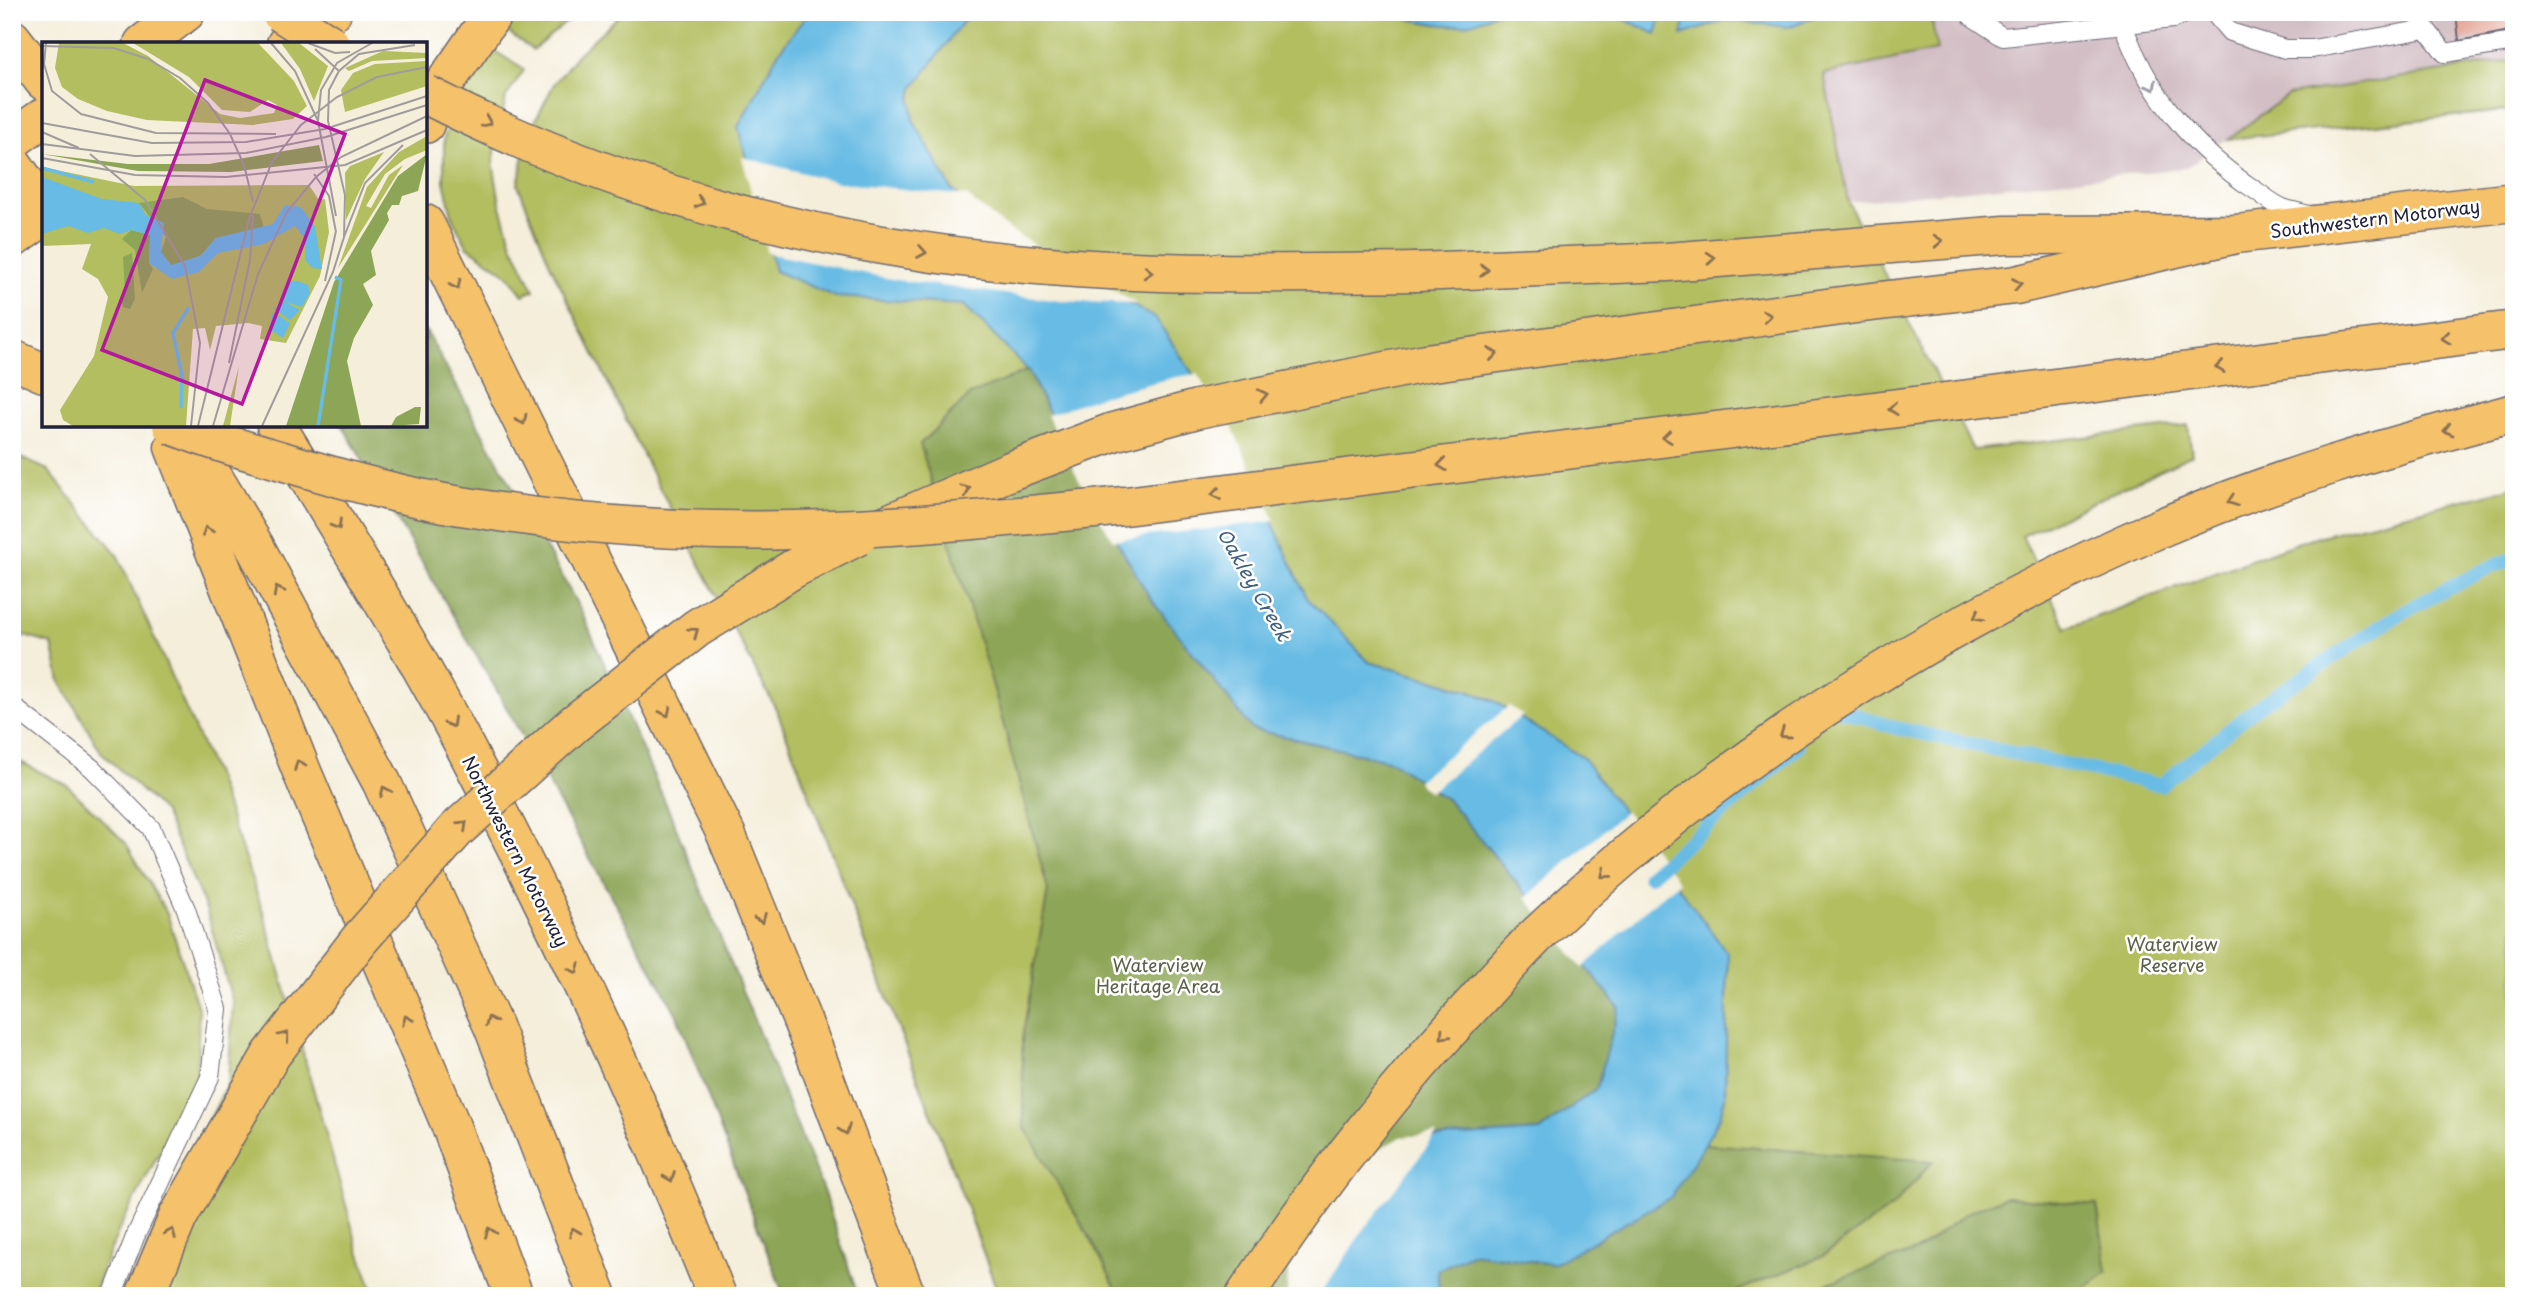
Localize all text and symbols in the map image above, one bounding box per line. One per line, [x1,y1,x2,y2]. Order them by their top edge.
inset map [42,42,427,427]
one-way arrow [2144,78,2157,91]
one-way arrow [480,114,492,128]
street label: Southwestern Motorway [2269,192,2481,244]
one-way arrow [694,194,706,209]
one-way arrow [1933,234,1944,249]
one-way arrow [916,244,928,259]
one-way arrow [1706,251,1717,266]
one-way arrow [1479,262,1490,277]
one-way arrow [1143,264,1154,279]
one-way arrow [447,278,461,290]
one-way arrow [2011,278,2023,293]
one-way arrow [1762,309,1773,324]
one-way arrow [2440,331,2452,346]
one-way arrow [1488,346,1499,361]
one-way arrow [2215,359,2226,374]
one-way arrow [1257,388,1269,403]
one-way arrow [1887,401,1899,416]
one-way arrow [514,413,528,425]
one-way arrow [2442,422,2454,436]
one-way arrow [1662,430,1673,445]
one-way arrow [1436,458,1447,473]
one-way arrow [959,484,971,498]
one-way arrow [1210,486,1222,501]
one-way arrow [2226,493,2238,507]
one-way arrow [329,518,342,531]
water label: Oakley Creek [1211,522,1299,647]
one-way arrow [201,526,215,538]
one-way arrow [273,585,287,598]
one-way arrow [1973,607,1985,621]
one-way arrow [686,628,698,640]
one-way arrow [658,705,672,717]
one-way arrow [443,715,456,728]
one-way arrow [1779,726,1792,738]
street label: Northwestern Motorway [456,751,576,951]
one-way arrow [294,760,308,772]
one-way arrow [380,786,394,798]
one-way arrow [455,820,468,833]
one-way arrow [1601,866,1614,878]
one-way arrow [752,912,766,924]
park label: Waterview Reserve [2126,930,2218,978]
park label: Waterview Heritage Area [1096,951,1221,999]
one-way arrow [567,962,581,975]
one-way arrow [401,1015,415,1027]
one-way arrow [484,1015,498,1028]
one-way arrow [1440,1027,1453,1040]
one-way arrow [277,1032,290,1044]
one-way arrow [836,1124,850,1136]
one-way arrow [661,1170,675,1182]
one-way arrow [484,1226,498,1238]
one-way arrow [163,1227,177,1240]
one-way arrow [568,1227,582,1239]

